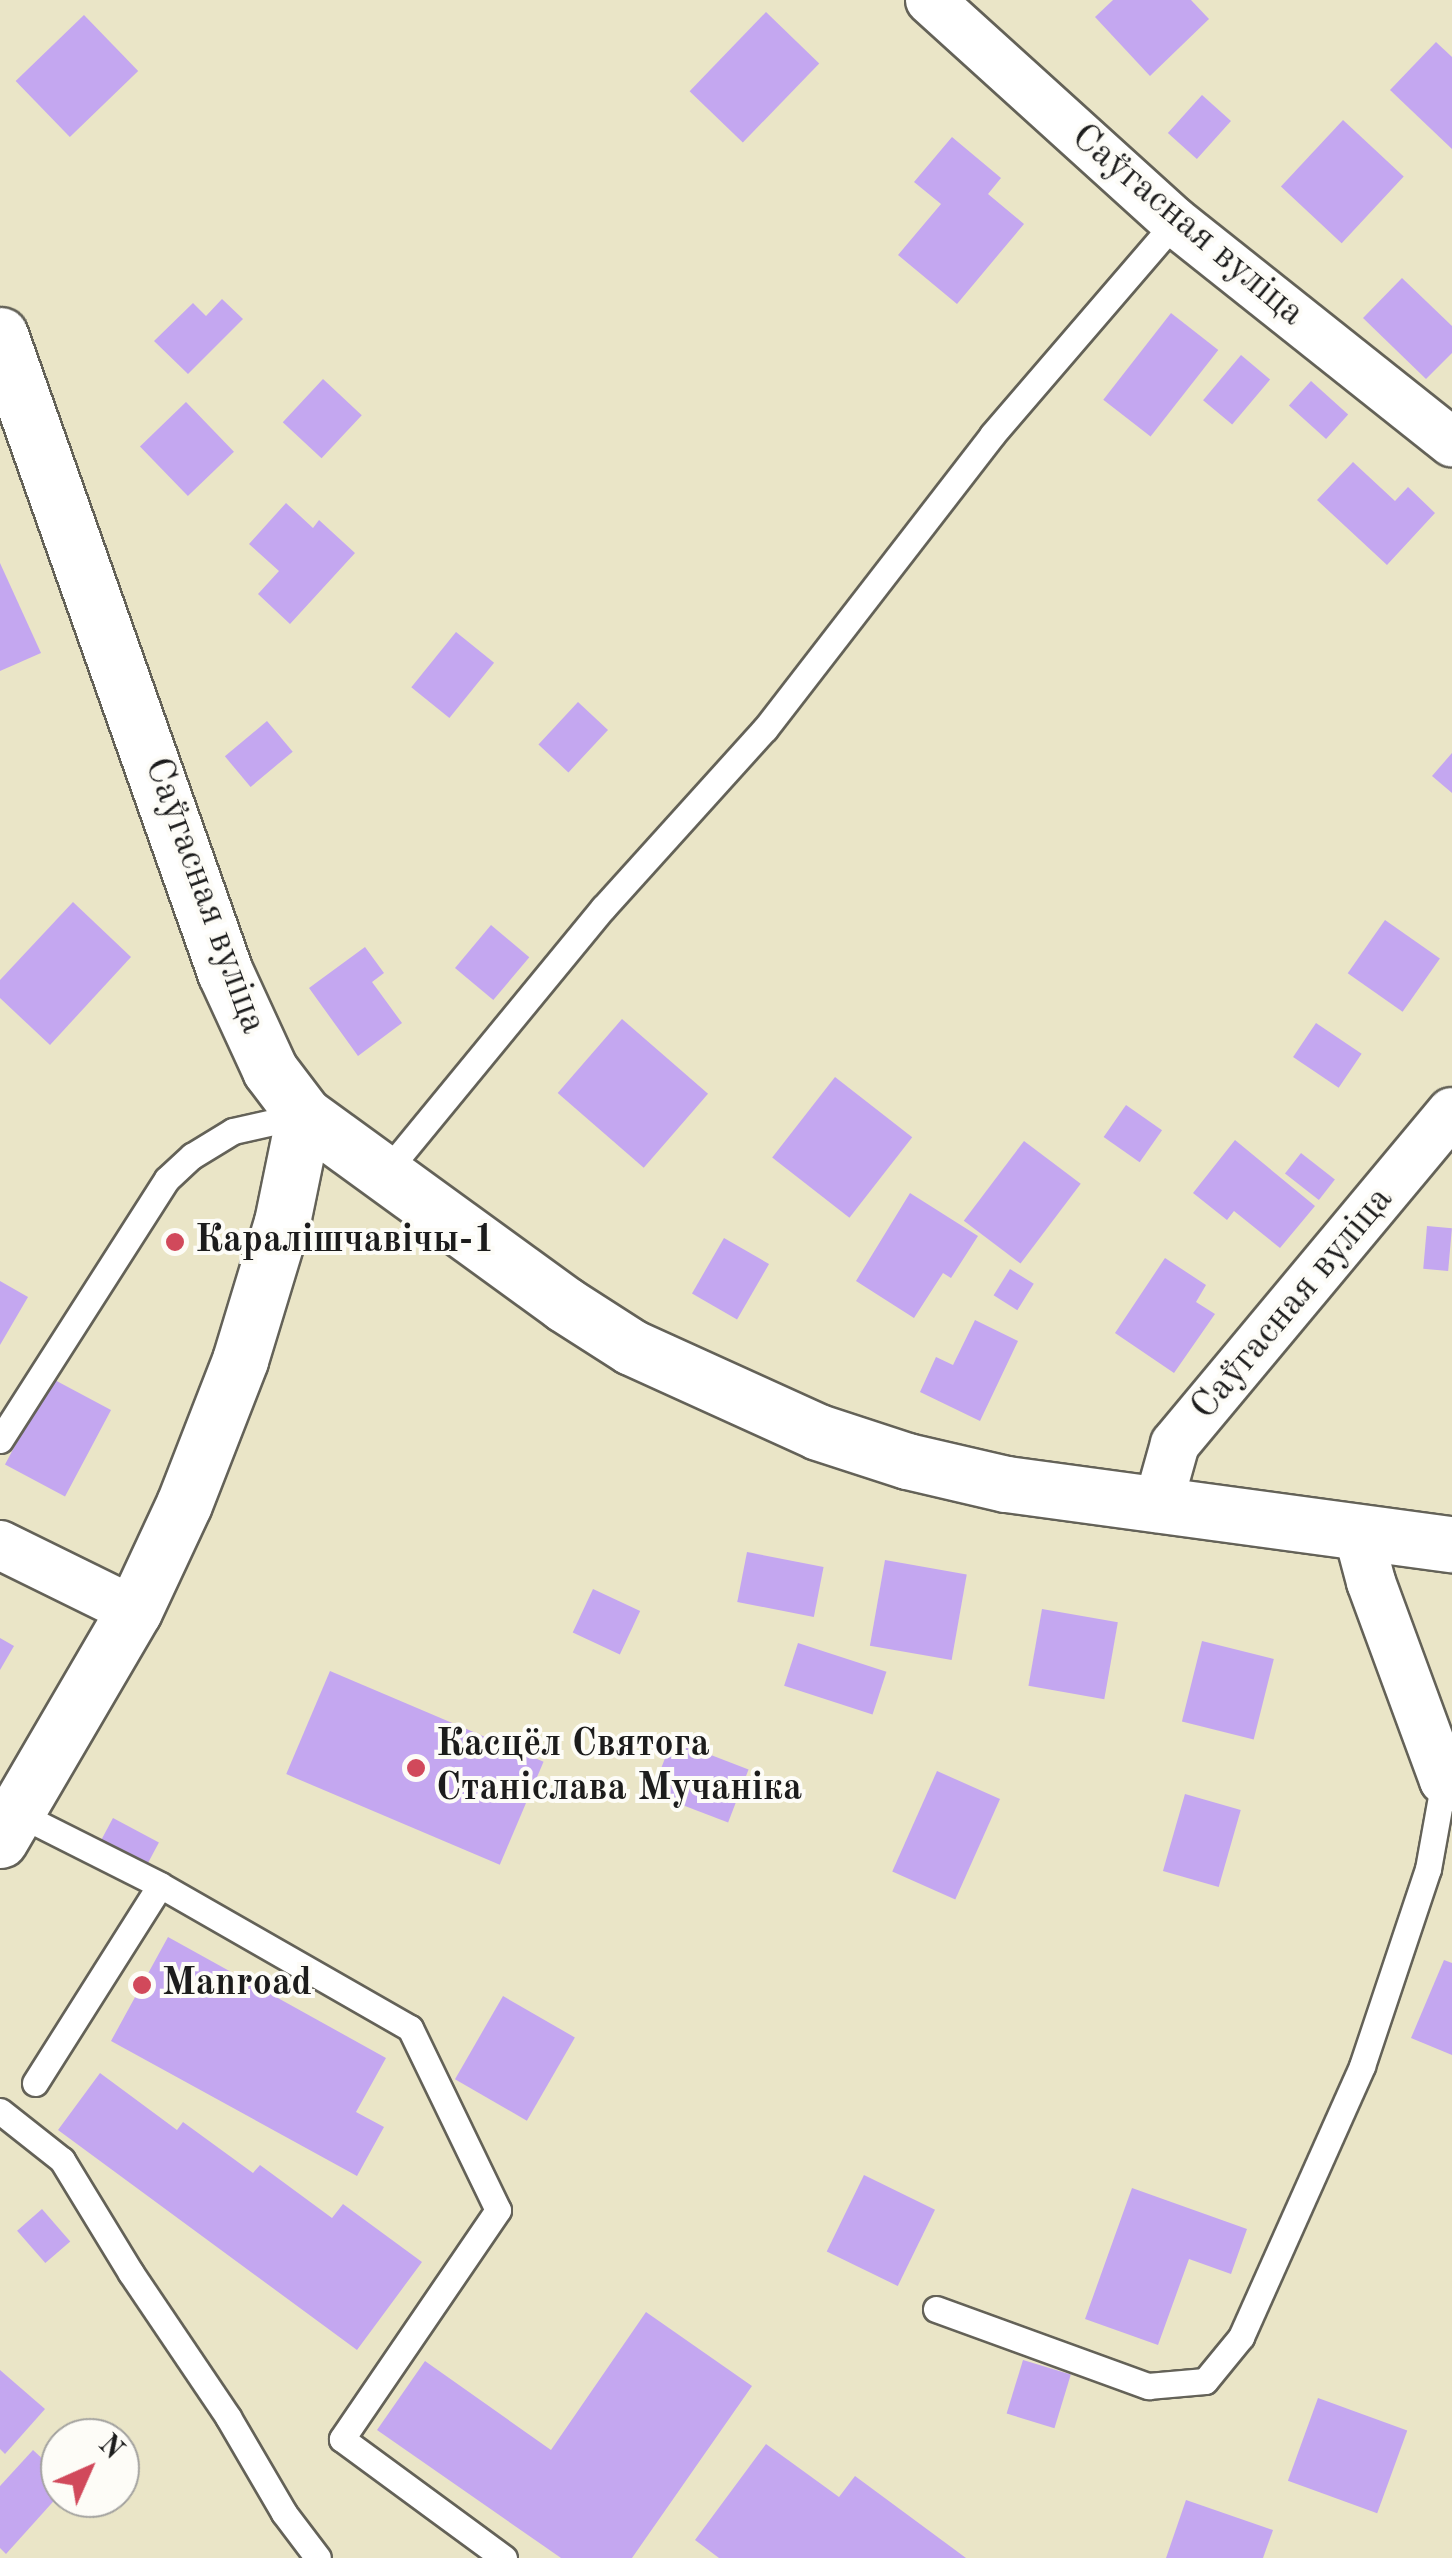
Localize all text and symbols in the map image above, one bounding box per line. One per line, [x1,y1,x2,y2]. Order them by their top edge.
street label: Саўгасная вуліца [1061,115,1313,337]
street label: Саўгасная вуліца [133,752,275,1040]
street label: Саўгасная вуліца [1182,1178,1404,1430]
place label: Каралішчавічы-1 [195,1219,495,1265]
marker: Каралішчавічы-1 [164,1231,186,1253]
place label: Касцёл Святога Станіслава Мучаніка [436,1723,802,1812]
marker: Касцёл Святога Станіслава Мучаніка [405,1757,427,1779]
place label: Manroad [162,1962,312,2008]
marker: Manroad [131,1974,153,1996]
north arrow [40,2418,140,2518]
text: N [92,2431,127,2466]

